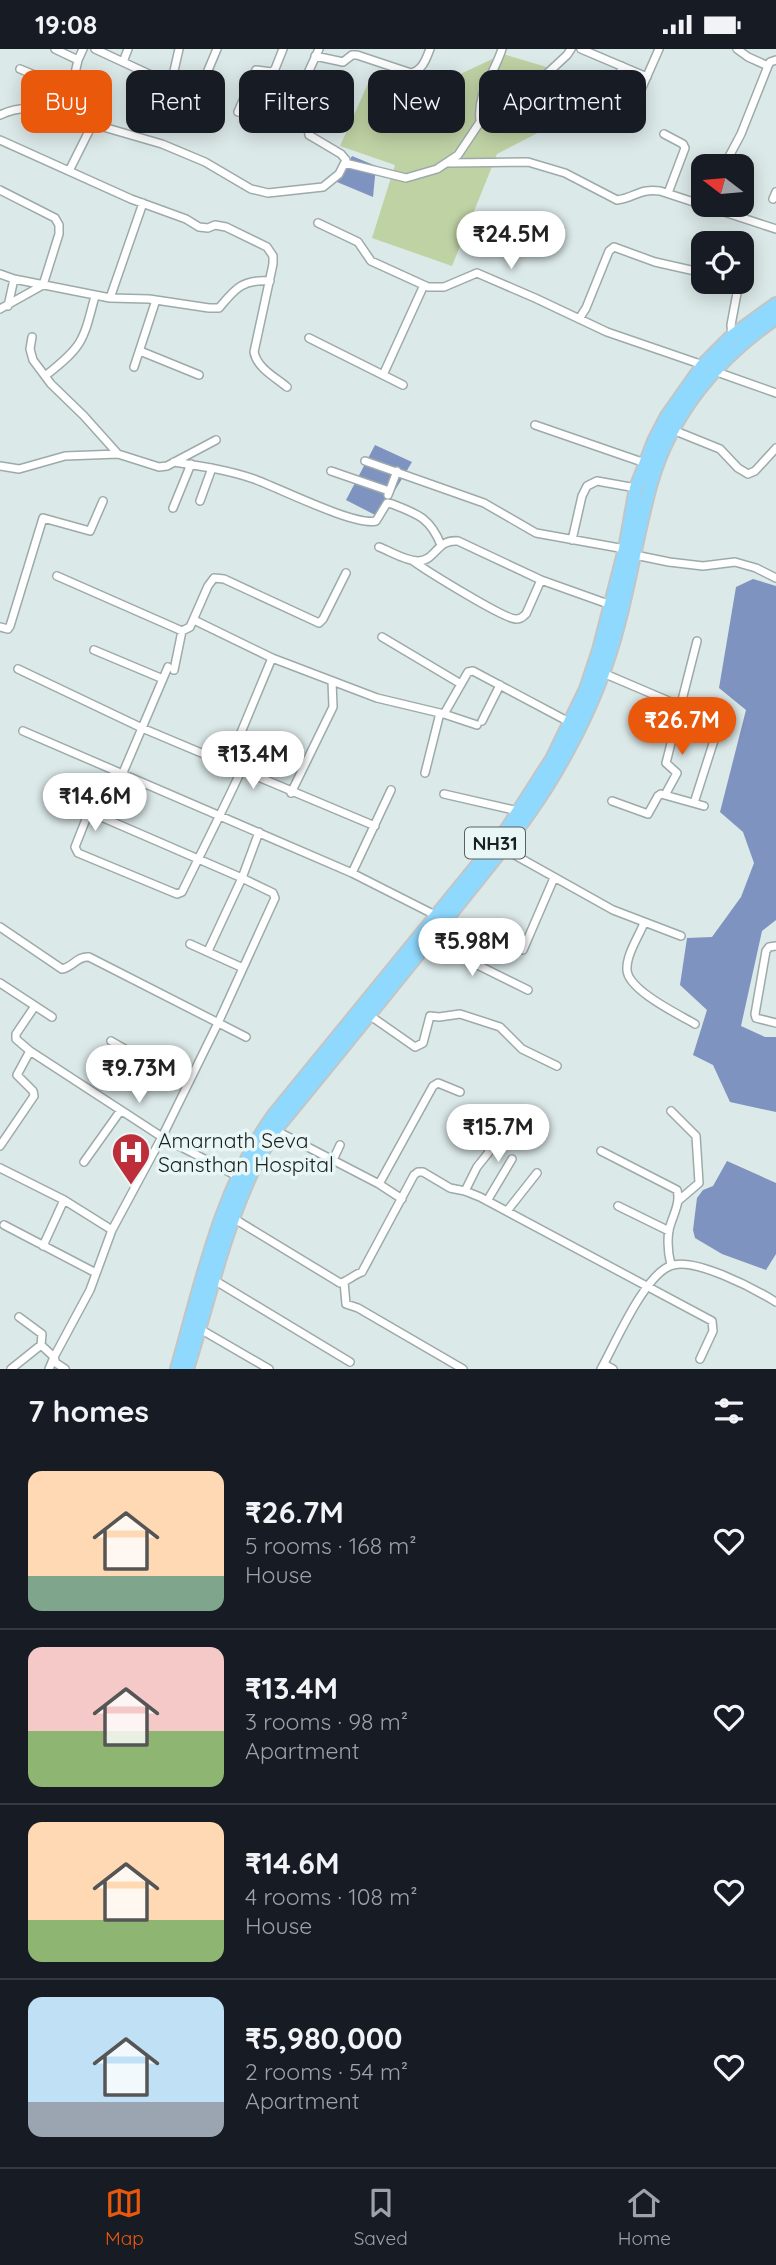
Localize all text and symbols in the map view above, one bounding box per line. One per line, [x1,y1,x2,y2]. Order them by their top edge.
text: 19:08 [35,8,97,41]
chip: Buy [21,70,112,133]
chip: Rent [126,70,225,133]
chip: Filters [239,70,354,133]
chip: New [368,70,465,133]
chip: Apartment [479,70,646,133]
north arrow [691,154,754,217]
map controls [691,154,754,294]
pin: ₹24.5M [454,211,568,271]
text: ₹24.5M [472,219,550,248]
button: locate [691,231,754,294]
pin: ₹26.7M [625,697,739,757]
text: ₹26.7M [644,705,720,734]
pin: ₹13.4M [196,731,310,791]
text: ₹13.4M [217,739,289,768]
pin: ₹14.6M [38,773,152,833]
text: ₹14.6M [59,781,131,810]
road number: NH31 [465,827,525,859]
pin: ₹5.98M [415,919,529,978]
text: ₹5.98M [434,926,510,955]
pin: ₹9.73M [82,1045,196,1105]
text: ₹9.73M [102,1053,176,1082]
pin: ₹15.7M [441,1105,555,1164]
text: ₹15.7M [462,1112,534,1141]
place label: Amarnath Seva Sansthan Hospital [158,1127,334,1177]
hospital icon: Amarnath Seva Sansthan Hospital [110,1131,152,1186]
text: 7 homes [28,1392,149,1430]
icon: filters [710,1392,748,1430]
text: ₹26.7M [245,1493,344,1531]
icon: home [84,1499,168,1583]
icon: heart [710,1522,748,1560]
text: 5 rooms · 168 m² [245,1531,417,1560]
text: House [245,1560,312,1589]
text: ₹13.4M [245,1669,338,1707]
icon: home [84,1675,168,1759]
icon: heart [710,1698,748,1736]
text: 3 rooms · 98 m² [245,1707,408,1736]
text: Apartment [245,1736,359,1765]
text: ₹14.6M [245,1844,340,1882]
icon: home [84,1850,168,1934]
icon: heart [710,1873,748,1911]
text: 4 rooms · 108 m² [245,1882,418,1911]
text: House [245,1911,312,1940]
text: ₹5,980,000 [245,2019,403,2057]
icon: home [84,2025,168,2109]
icon: heart [710,2048,748,2086]
text: 2 rooms · 54 m² [245,2057,408,2086]
text: Apartment [245,2086,359,2115]
tab: Map [105,2184,144,2250]
tab: Saved [354,2184,408,2250]
tab: Home [618,2184,671,2250]

